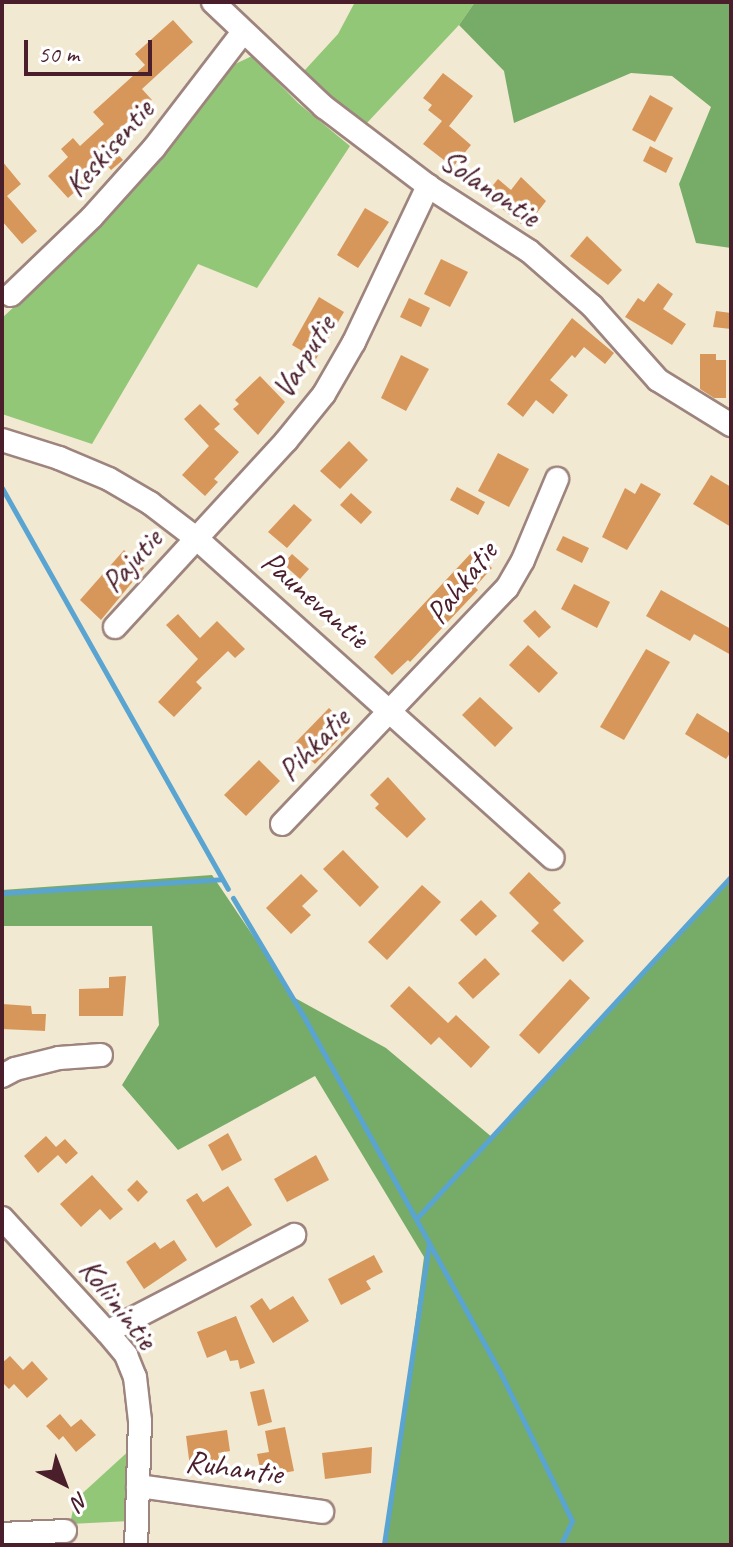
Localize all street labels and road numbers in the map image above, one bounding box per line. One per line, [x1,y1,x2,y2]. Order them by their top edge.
street label: Keskisentie [56,92,162,204]
street label: Solanontie [433,141,547,235]
street label: Varputie [264,308,344,406]
street label: Pajutie [93,521,171,601]
street label: Pahkatie [418,534,506,632]
street label: Paunevantie [253,543,377,657]
street label: Pihkatie [270,700,358,790]
street label: Koliinintie [71,1251,165,1357]
street label: Ruhantie [183,1442,285,1494]

